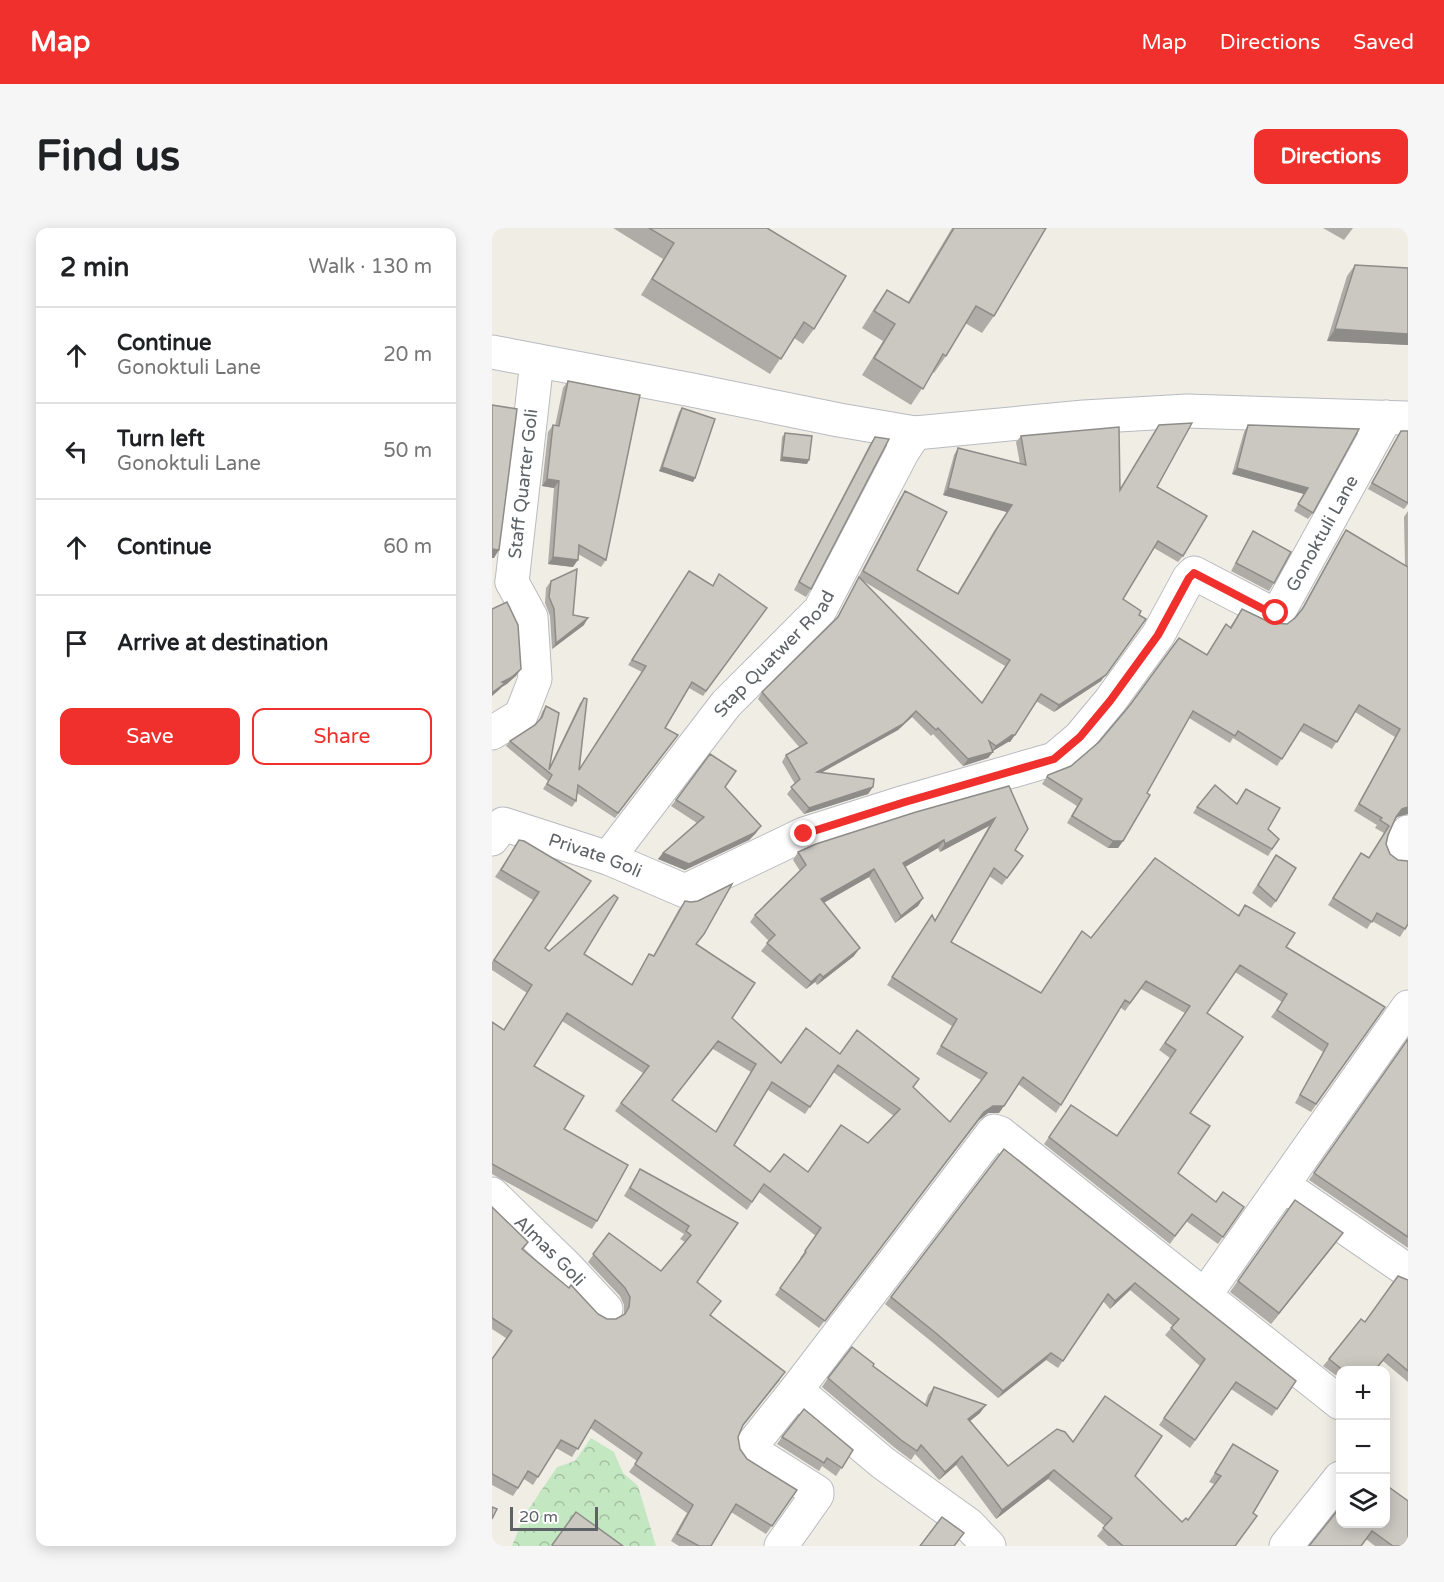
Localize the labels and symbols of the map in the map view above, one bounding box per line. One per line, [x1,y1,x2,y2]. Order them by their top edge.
street label: Staff Quarter Goli [504,408,543,560]
street label: Gonoktuli Lane [1281,471,1363,595]
street label: Stap Quatwer Road [709,587,839,721]
route start [1262,599,1288,625]
route end [790,820,816,846]
street label: Private Goli [546,828,645,882]
street label: Almas Goli [510,1211,590,1291]
scale bar [510,1504,598,1532]

